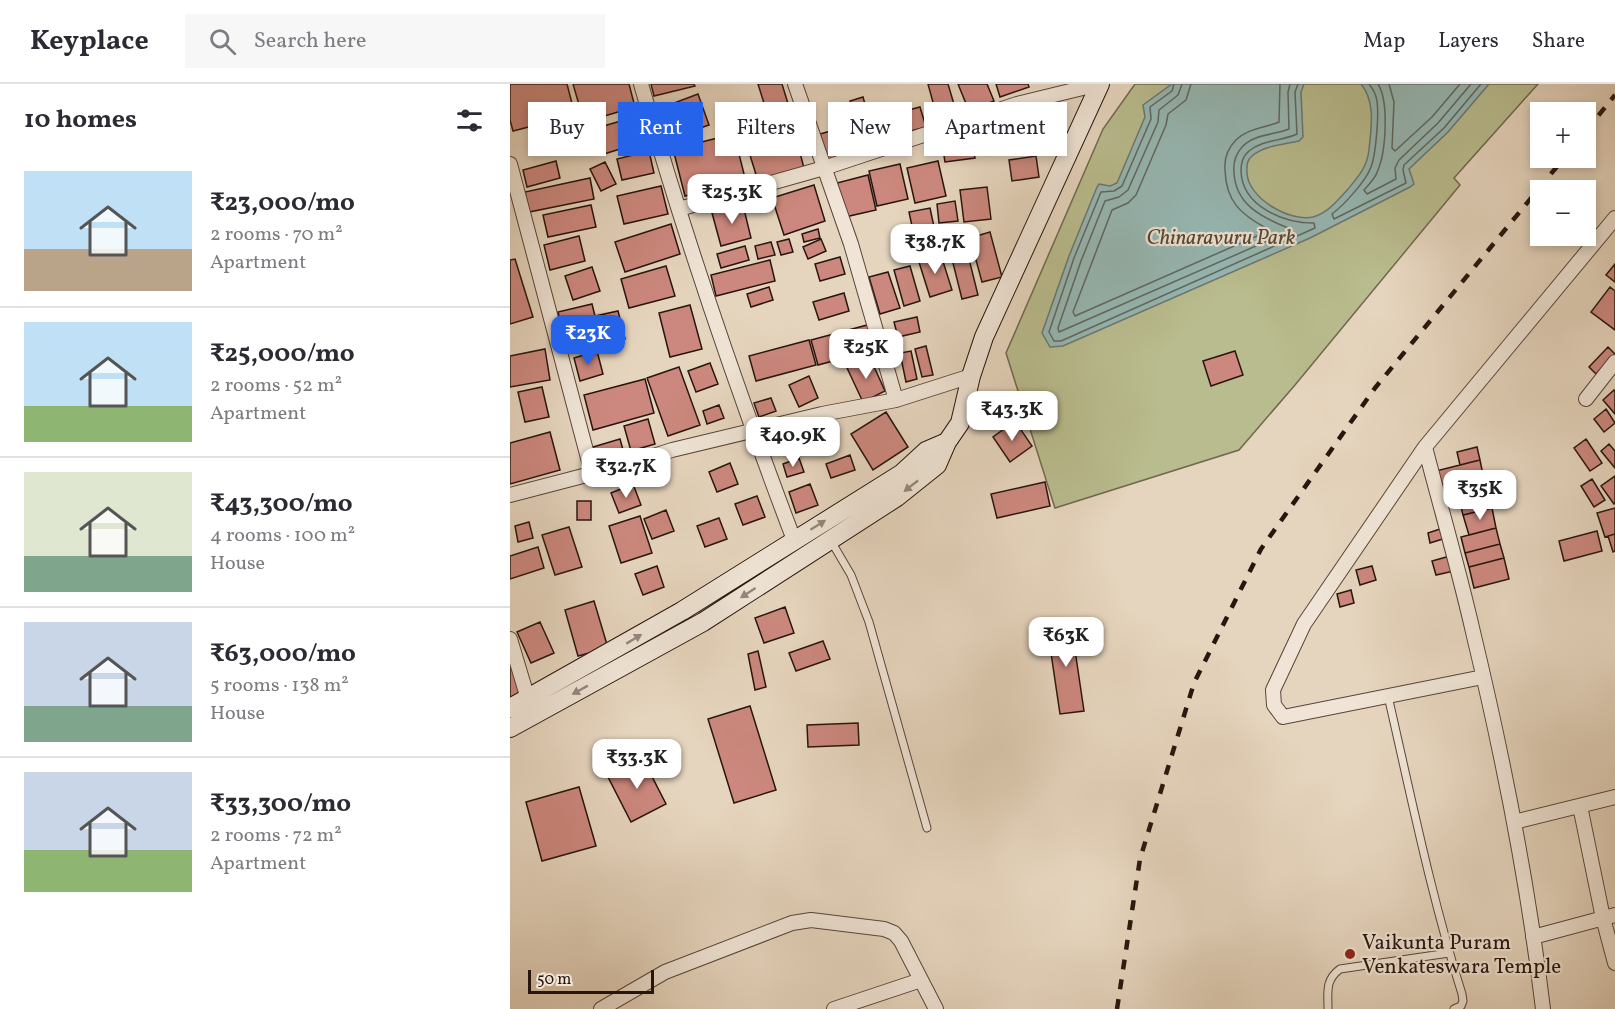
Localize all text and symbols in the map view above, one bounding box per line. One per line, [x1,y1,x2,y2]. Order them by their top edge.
search box [185,14,605,68]
text: Keyplace [30,22,149,61]
icon: search [206,25,239,58]
text: Search here [254,26,366,57]
text: Map [1363,27,1405,56]
text: Layers [1438,27,1499,56]
text: Share [1532,27,1585,56]
text: 10 homes [24,102,137,138]
chip: Buy [528,102,606,156]
chip: Rent [618,102,703,156]
chip: Filters [715,102,816,156]
chip: New [828,102,912,156]
chip: Apartment [924,102,1067,156]
map controls [1530,102,1596,246]
button: + [1530,102,1596,168]
icon: filters [453,104,486,137]
pin: ₹25.3K [683,174,781,225]
text: ₹25.3K [701,179,763,207]
button: − [1530,180,1596,246]
text: ₹23,000/mo [210,185,355,221]
icon: home [72,195,144,267]
text: 2 rooms · 70 m² [210,221,343,249]
pin: ₹38.7K [886,224,984,275]
park label: Chinaravuru Park [1146,224,1296,253]
text: ₹38.7K [905,229,966,257]
text: Apartment [210,249,306,277]
pin: ₹23K [552,315,624,366]
text: ₹23K [565,320,611,348]
pin: ₹25K [830,329,902,380]
text: ₹25K [843,334,889,362]
text: ₹25,000/mo [210,336,355,372]
icon: home [72,346,144,418]
text: 2 rooms · 52 m² [210,372,342,400]
pin: ₹43.3K [963,391,1061,442]
text: ₹43.3K [981,396,1043,424]
text: Apartment [210,400,306,428]
pin: ₹40.9K [744,417,842,468]
text: ₹40.9K [760,422,826,450]
pin: ₹32.7K [577,448,675,499]
text: ₹32.7K [596,453,656,481]
pin: ₹35K [1444,470,1516,521]
text: ₹35K [1457,475,1503,503]
one-way arrow [903,479,919,492]
text: ₹43,300/mo [210,486,353,522]
icon: home [72,496,144,568]
one-way arrow [810,520,826,531]
text: 4 rooms · 100 m² [210,522,355,550]
text: House [210,550,265,578]
one-way arrow [740,587,756,598]
pin: ₹63K [1030,617,1102,668]
text: ₹63K [1043,622,1089,650]
one-way arrow [626,633,642,644]
text: ₹63,000/mo [210,636,356,672]
icon: home [72,646,144,718]
text: 5 rooms · 138 m² [210,672,349,700]
one-way arrow [571,685,588,695]
text: House [210,700,265,728]
pin: ₹33.3K [588,739,686,790]
text: ₹33.3K [606,744,668,772]
text: ₹33,300/mo [210,786,351,822]
icon: home [72,796,144,868]
text: 2 rooms · 72 m² [210,822,342,850]
text: Apartment [210,850,306,878]
place label: Vaikunta Puram Venkateswara Temple [1362,929,1561,982]
marker: Vaikunta Puram Venkateswara Temple [1343,947,1357,961]
scale bar [528,967,654,994]
text: 50 m [537,969,571,991]

